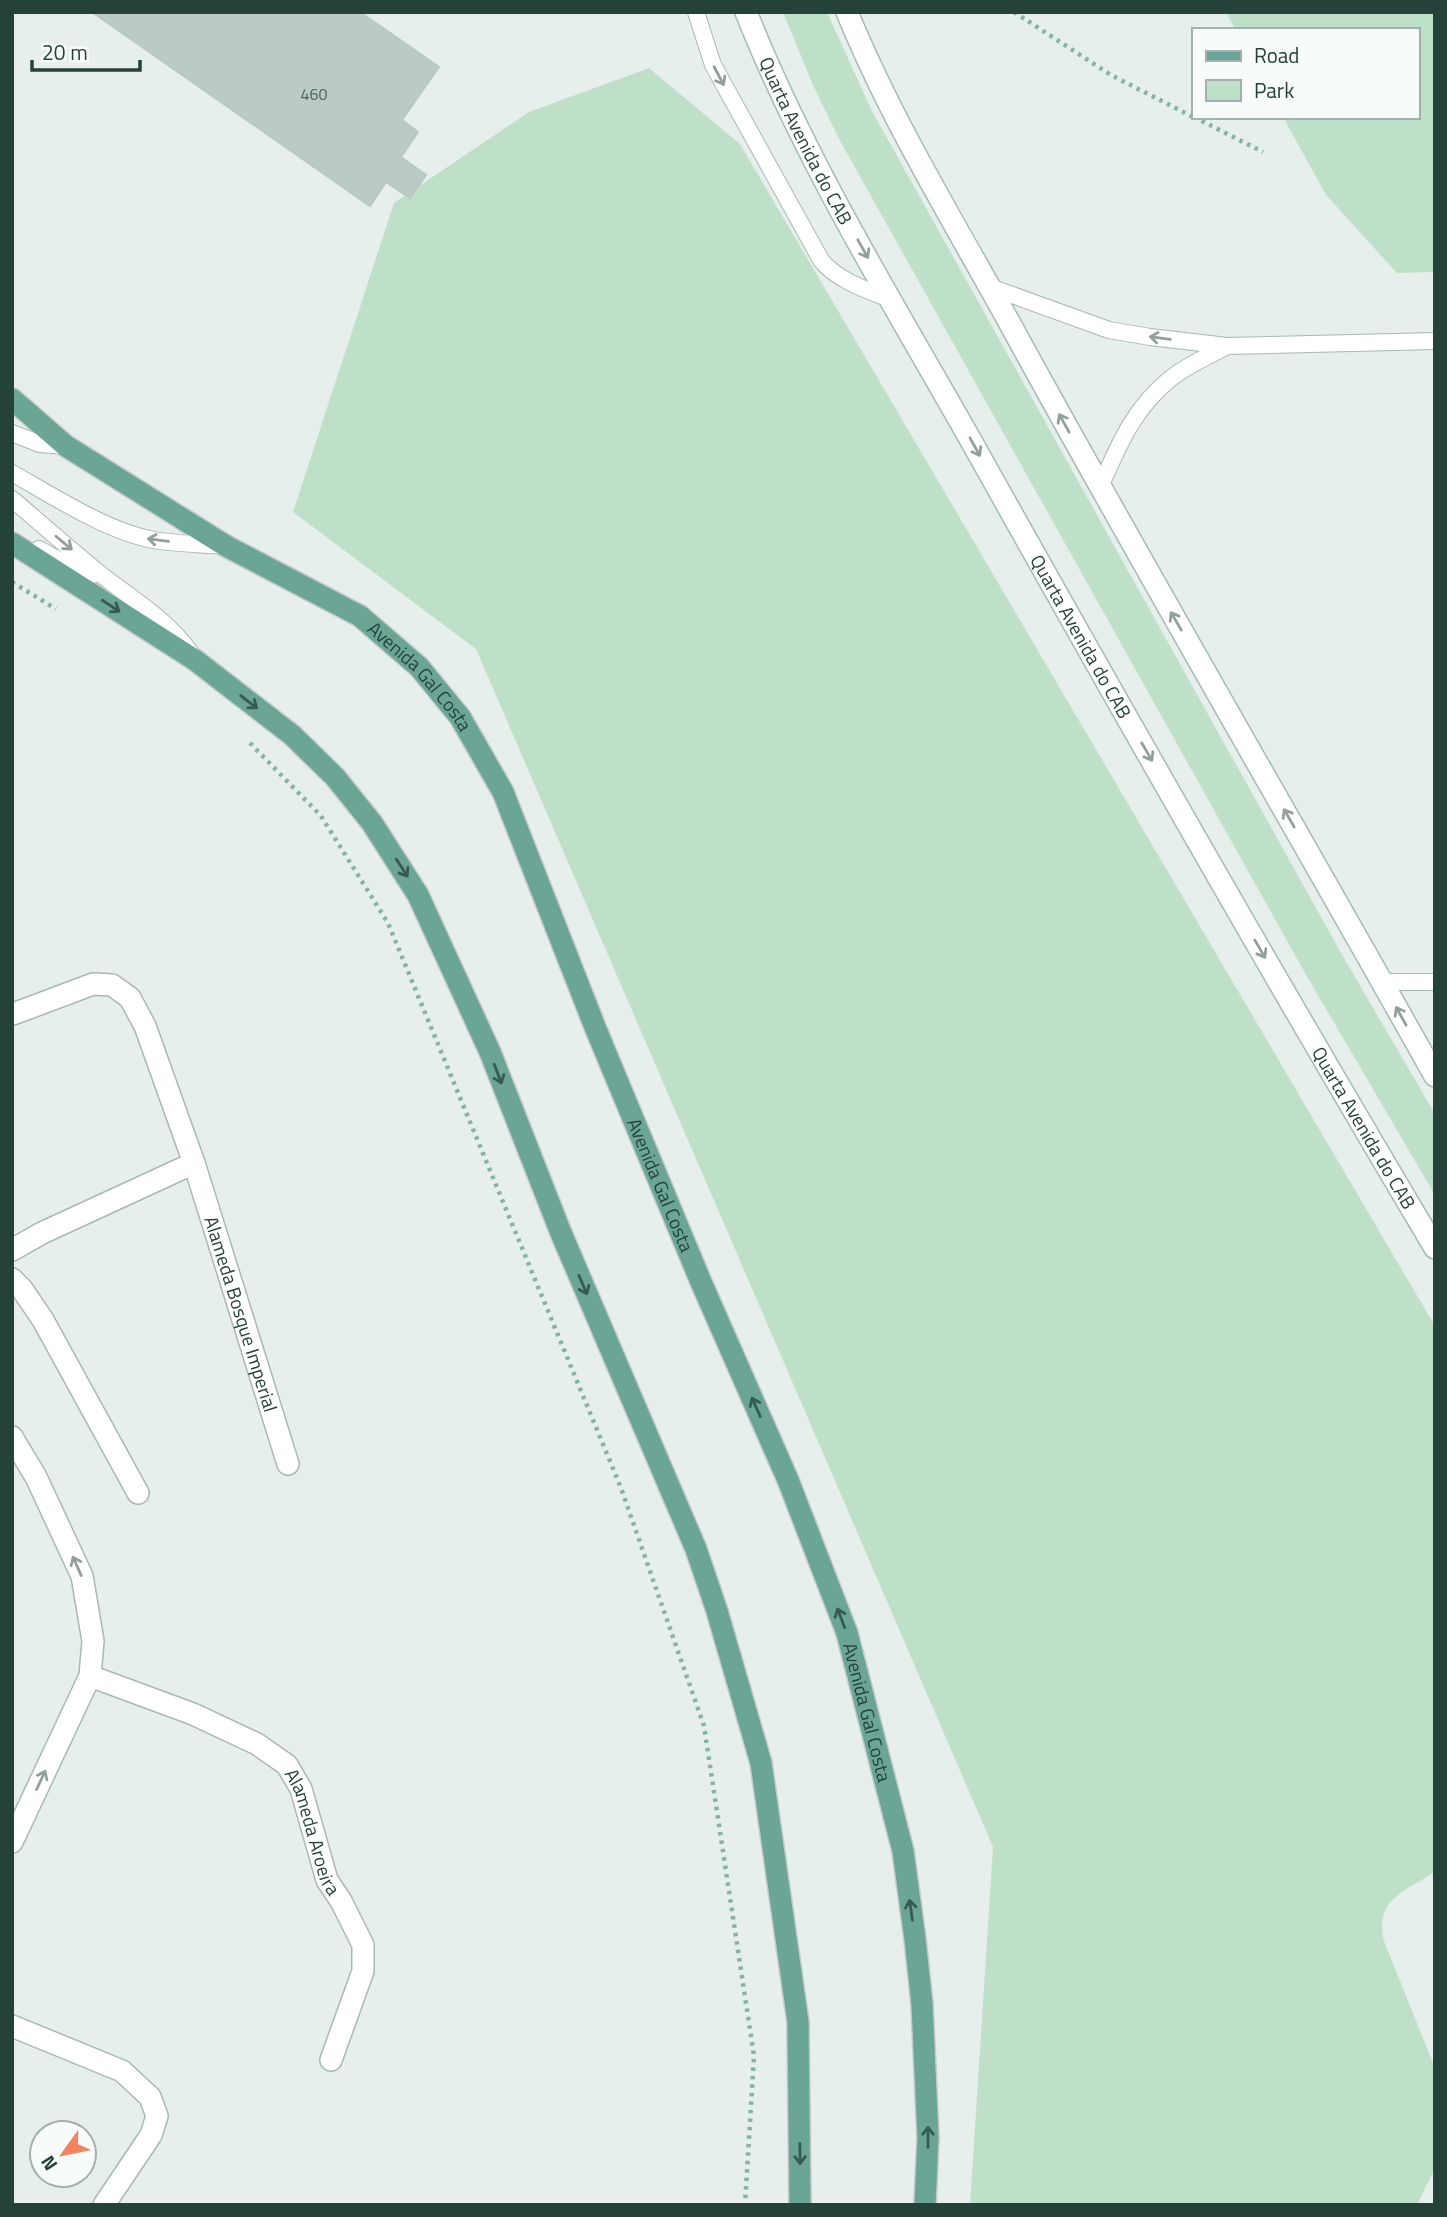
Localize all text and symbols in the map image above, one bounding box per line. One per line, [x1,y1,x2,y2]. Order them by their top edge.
scale bar [32,28,140,72]
legend [1192,28,1419,119]
text: 20 m [42,36,88,68]
text: Road [1254,39,1299,71]
street label: Quarta Avenida do CAB [752,52,860,230]
one-way arrow [713,65,726,86]
text: Park [1254,74,1294,106]
house number: 460 [301,82,327,106]
one-way arrow [857,238,870,259]
one-way arrow [1149,332,1171,345]
one-way arrow [1057,413,1071,433]
one-way arrow [969,436,982,457]
one-way arrow [147,533,170,546]
one-way arrow [55,535,73,551]
street label: Quarta Avenida do CAB [1023,549,1139,724]
one-way arrow [101,599,120,614]
one-way arrow [1169,611,1183,631]
street label: Avenida Gal Costa [362,614,480,737]
one-way arrow [239,694,258,709]
one-way arrow [1141,741,1154,762]
one-way arrow [1282,809,1296,829]
one-way arrow [395,858,409,878]
one-way arrow [1253,939,1267,959]
one-way arrow [1394,1006,1407,1027]
street label: Quarta Avenida do CAB [1305,1041,1424,1214]
one-way arrow [493,1062,506,1084]
street label: Avenida Gal Costa [620,1113,702,1257]
street label: Alameda Bosque Imperial [197,1212,286,1415]
one-way arrow [577,1274,590,1295]
one-way arrow [749,1396,762,1418]
one-way arrow [70,1556,83,1577]
one-way arrow [833,1607,846,1629]
street label: Avenida Gal Costa [836,1639,900,1785]
street label: Alameda Aroeira [278,1762,348,1901]
one-way arrow [35,1770,48,1791]
one-way arrow [904,1899,917,1922]
north arrow [28,2119,98,2189]
one-way arrow [921,2125,935,2148]
one-way arrow [793,2142,807,2165]
text: N [33,2150,64,2177]

